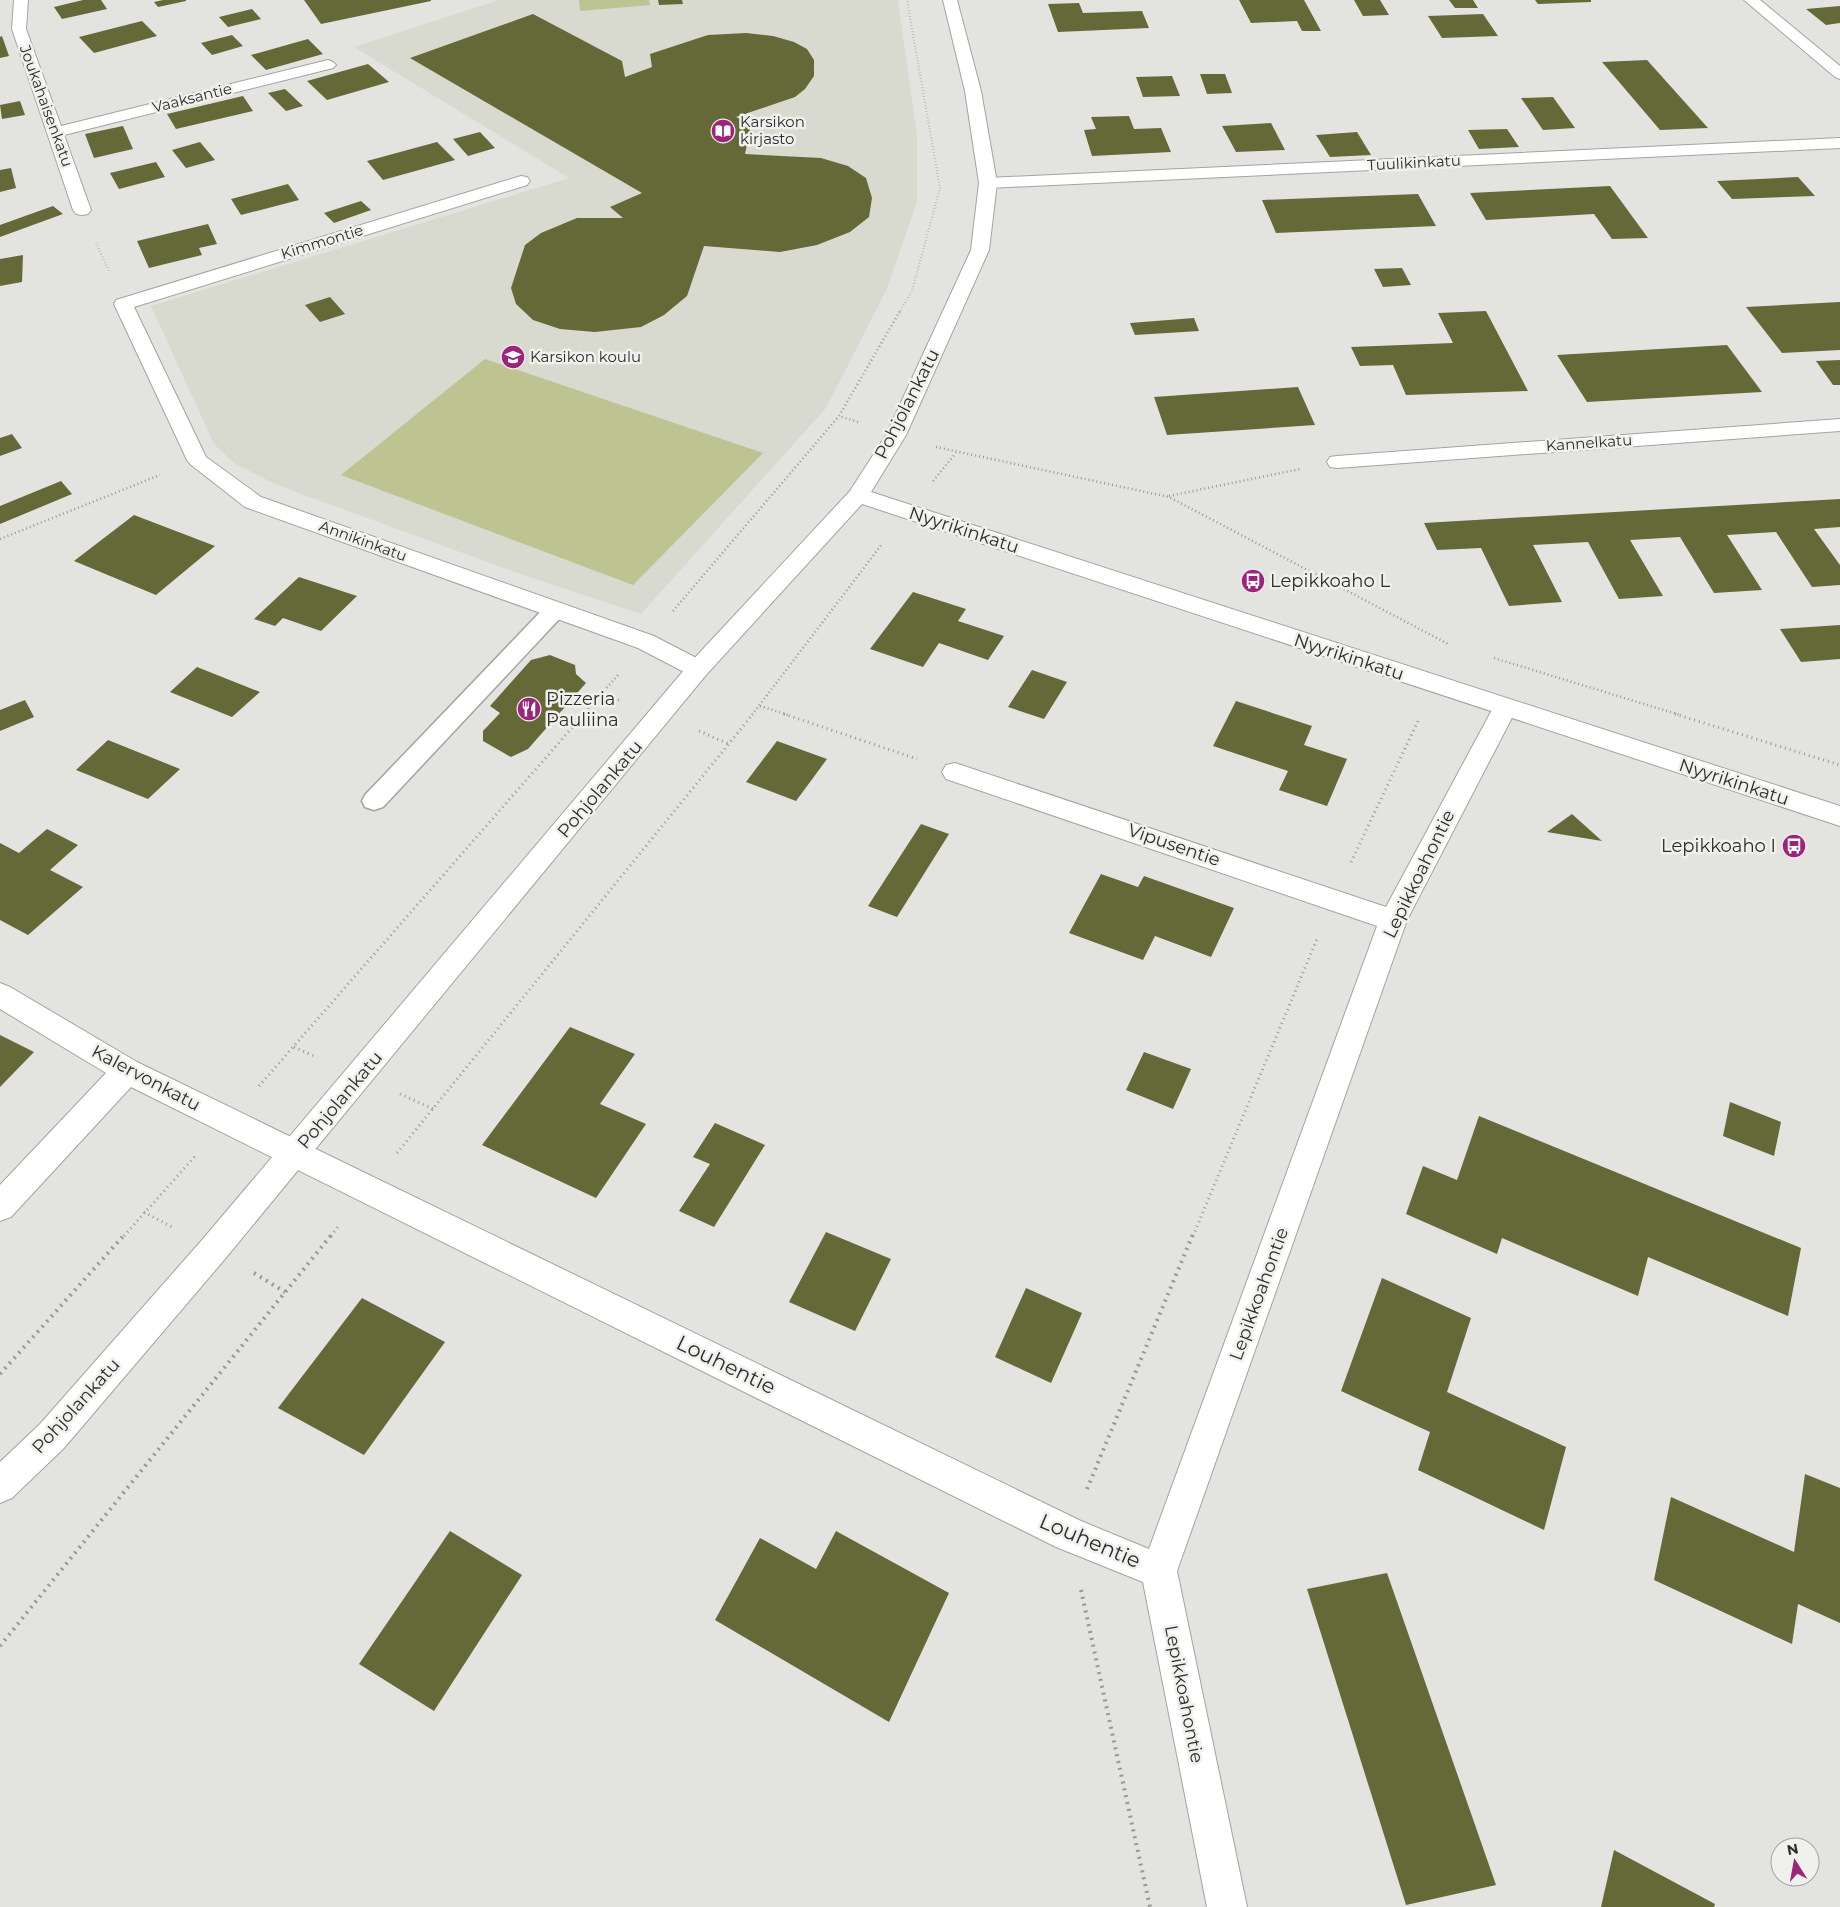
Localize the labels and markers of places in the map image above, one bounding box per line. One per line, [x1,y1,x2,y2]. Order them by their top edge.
place label: Karsikon kirjasto [740,112,805,148]
library icon: Karsikon kirjasto [710,118,736,144]
school or university icon: Karsikon koulu [500,344,526,370]
place label: Karsikon koulu [530,347,641,366]
bus stop icon: Lepikkoaho L [1240,568,1266,594]
place label: Lepikkoaho L [1270,570,1391,592]
place label: Pizzeria Pauliina [546,688,619,731]
restaurant icon: Pizzeria Pauliina [516,696,542,722]
bus stop icon: Lepikkoaho I [1781,833,1807,859]
place label: Lepikkoaho I [1661,835,1776,857]

